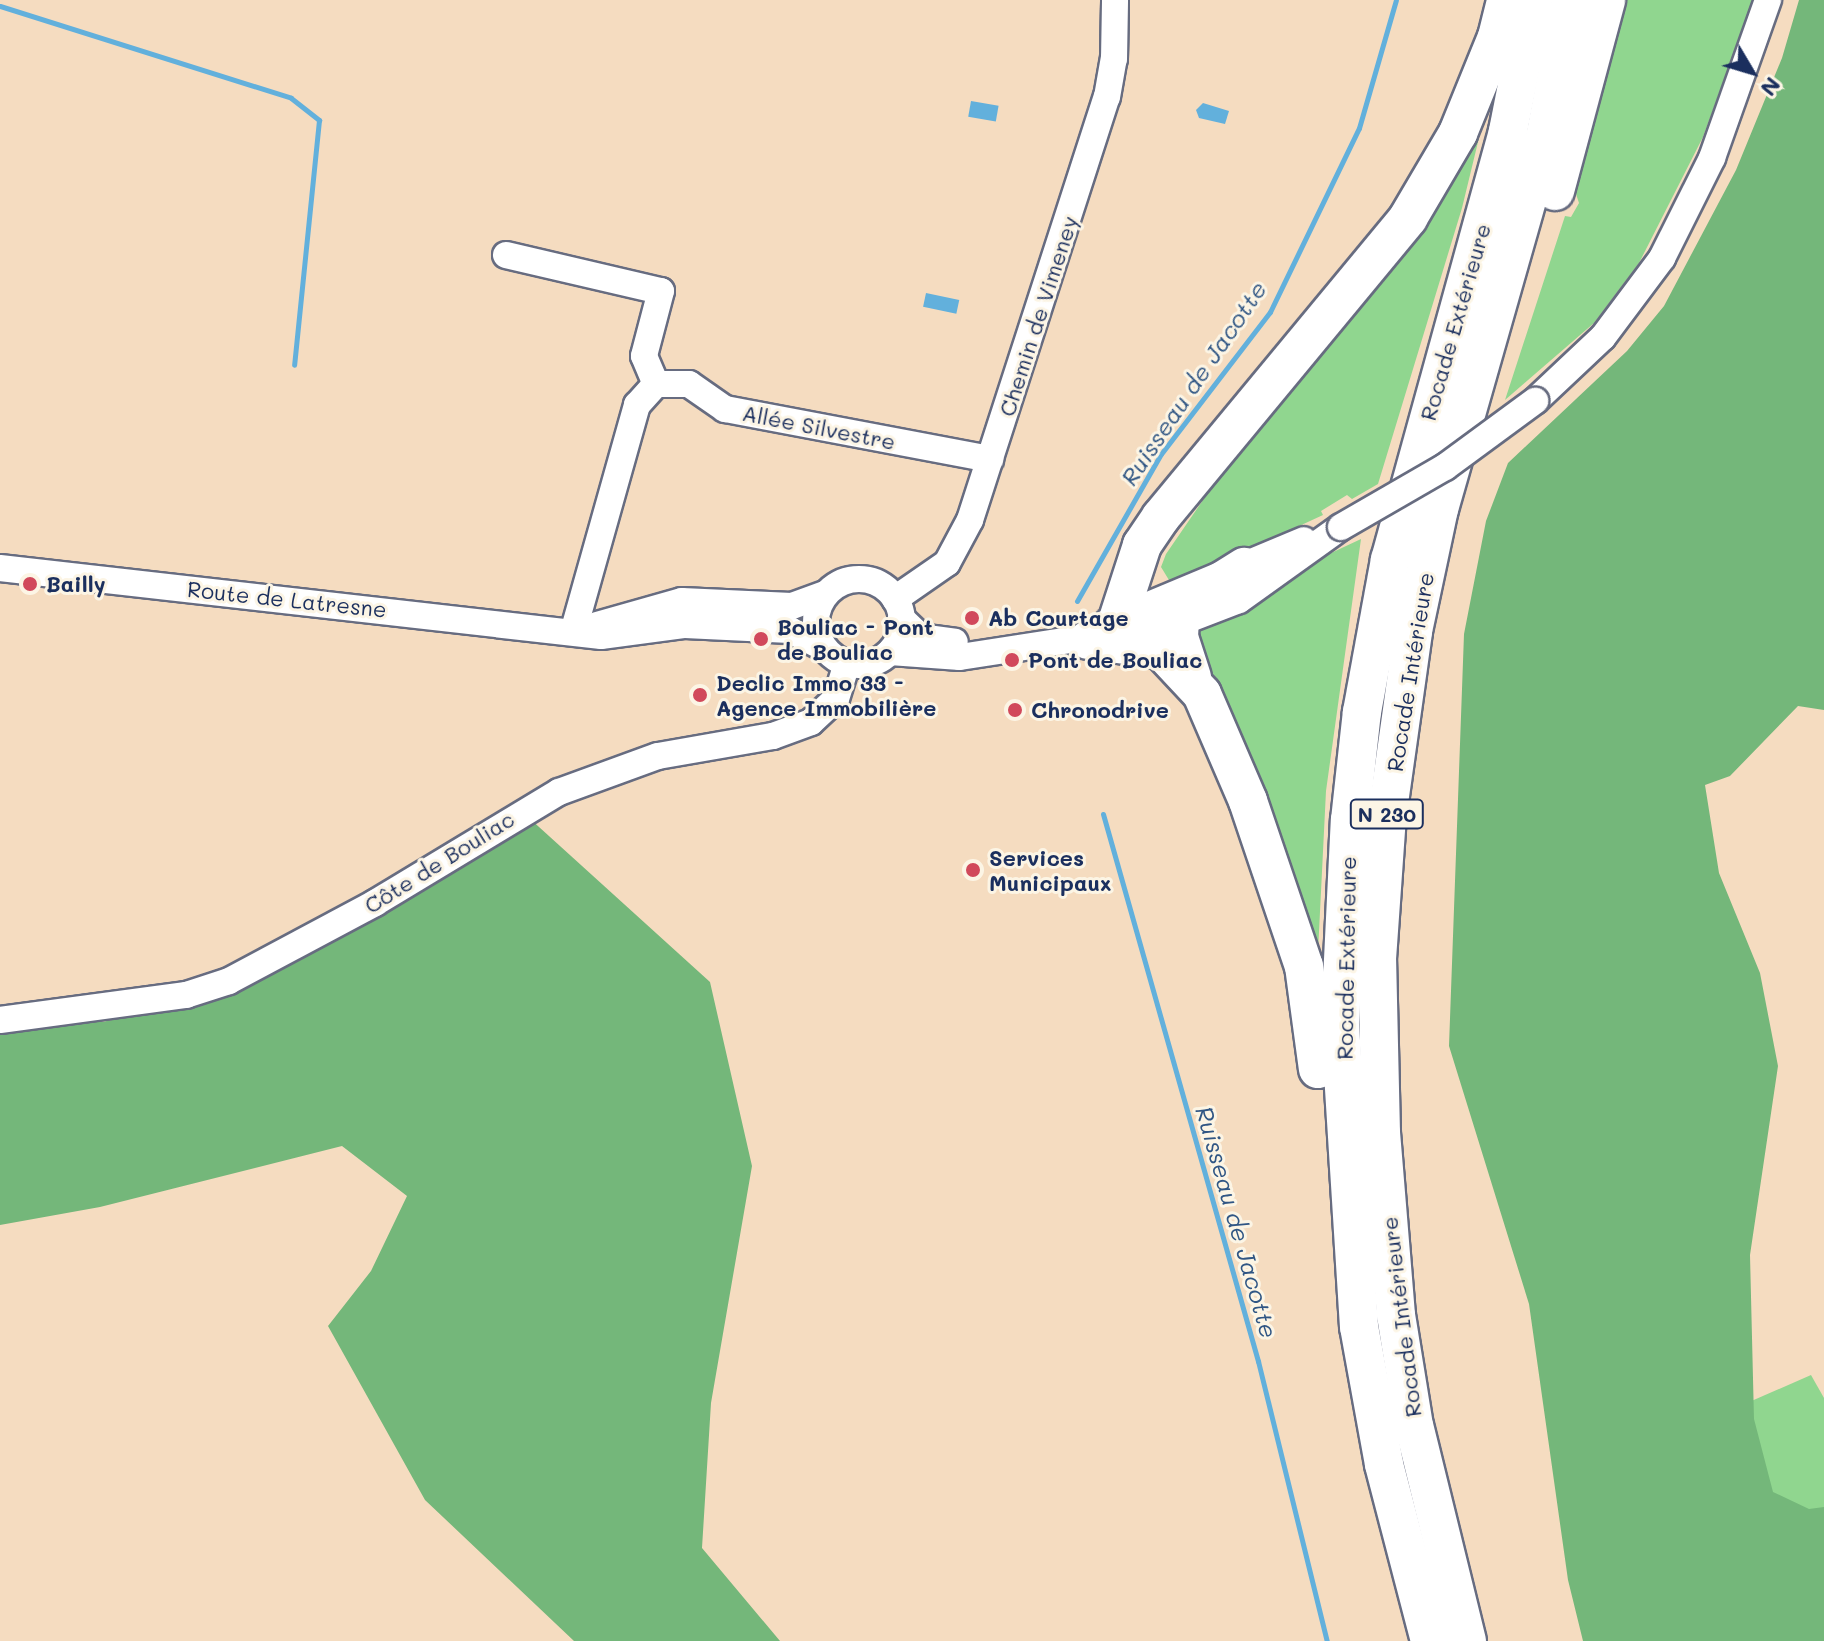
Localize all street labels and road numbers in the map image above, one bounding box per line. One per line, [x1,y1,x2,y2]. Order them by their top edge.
street label: Chemin de Vimeney [993,212,1083,420]
street label: Rocade Extérieure [1414,221,1496,423]
street label: Allée Silvestre [740,399,898,455]
street label: Rocade Intérieure [1381,570,1439,774]
street label: Route de Latresne [186,575,388,623]
road number: N 230 [1349,798,1425,830]
street label: Côte de Bouliac [359,805,519,919]
street label: Rocade Extérieure [1331,856,1361,1060]
street label: Rocade Intérieure [1376,1215,1426,1419]

